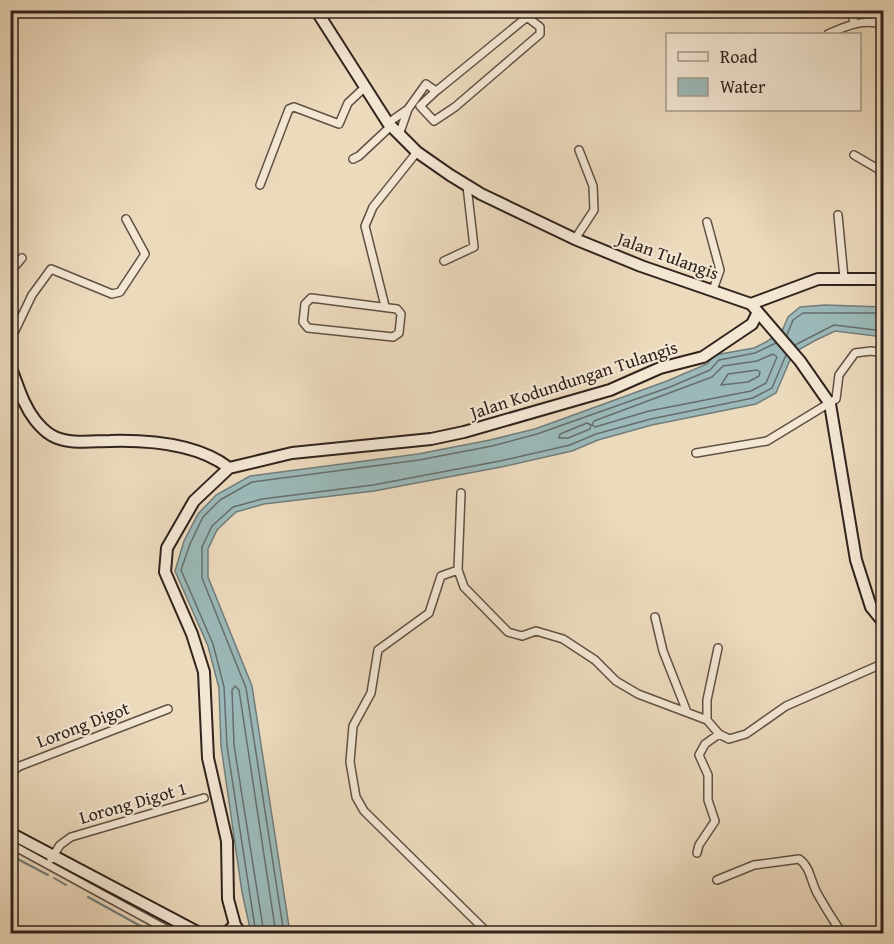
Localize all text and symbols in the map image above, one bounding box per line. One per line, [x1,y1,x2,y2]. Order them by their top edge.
legend [666,33,861,111]
text: Road [720,43,758,70]
text: Water [720,73,766,100]
street label: Jalan Tulangis [612,224,723,286]
street label: Jalan Kodundungan Tulangis [465,333,681,426]
street label: Lorong Digot [32,694,134,755]
street label: Lorong Digot 1 [76,774,190,831]

